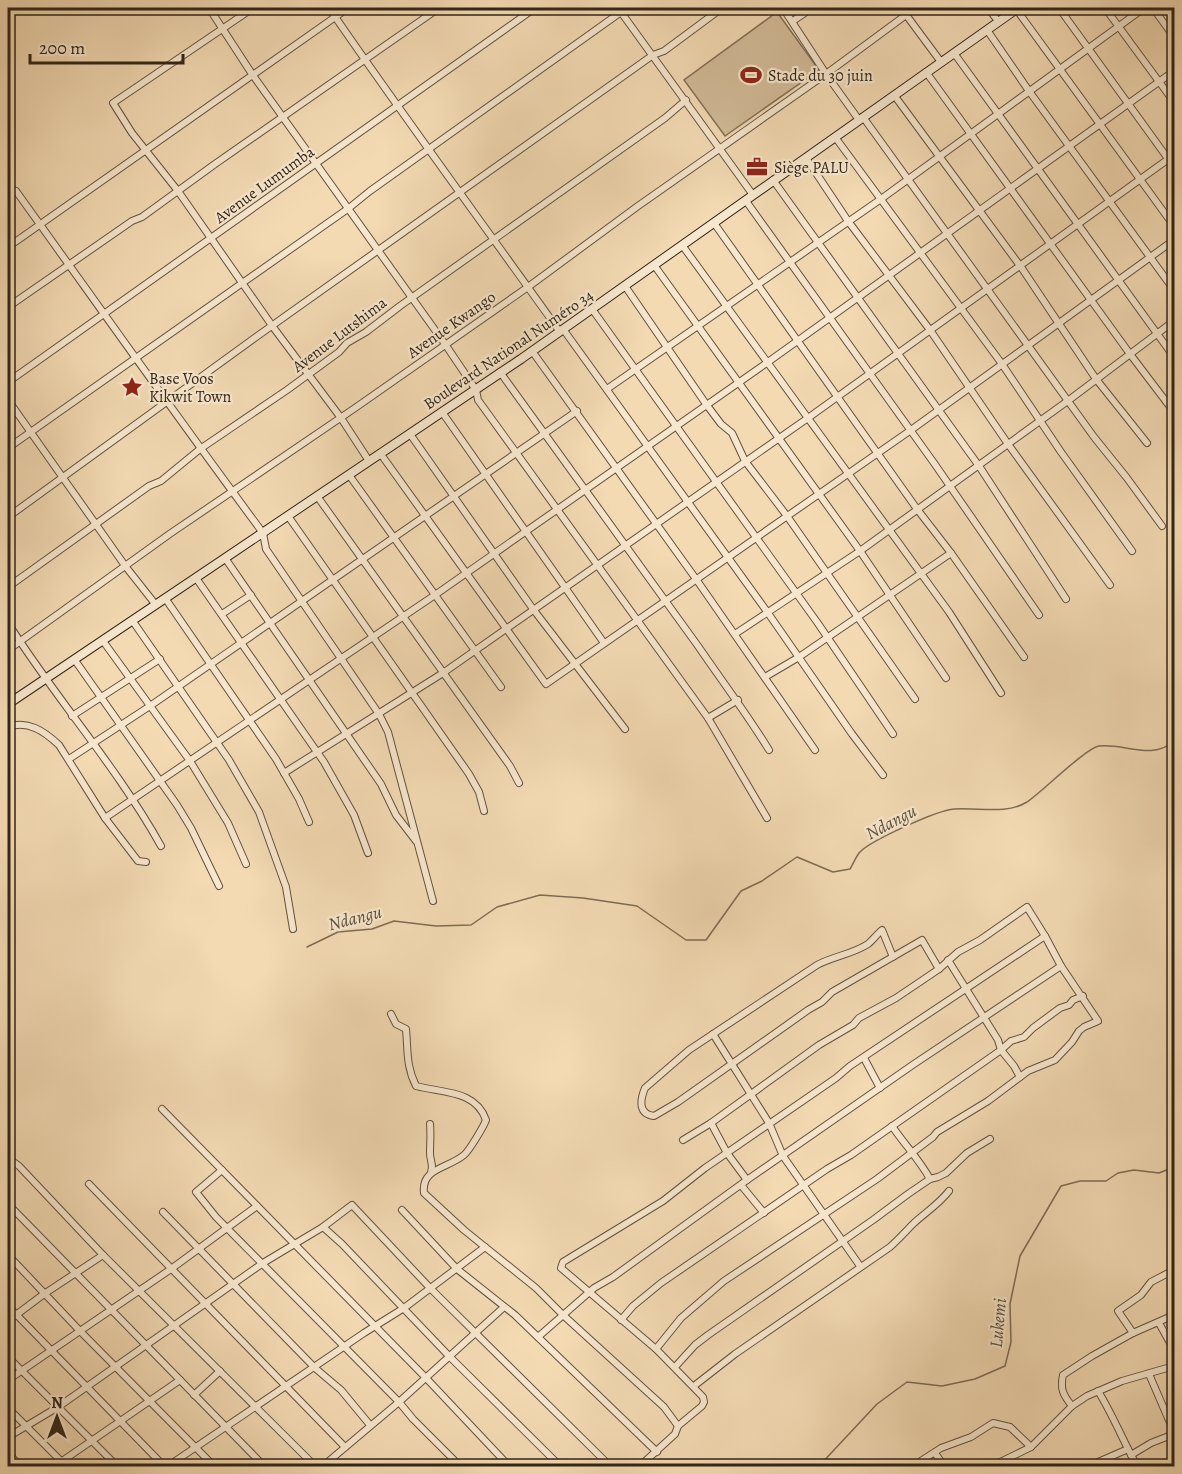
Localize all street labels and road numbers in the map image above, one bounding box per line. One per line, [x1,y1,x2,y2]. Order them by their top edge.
street label: Avenue Lumumba [209,141,319,229]
street label: Boulevard National Numéro 34 [419,285,598,415]
street label: Avenue Kwango [402,286,500,364]
street label: Avenue Lutshima [287,292,392,378]

